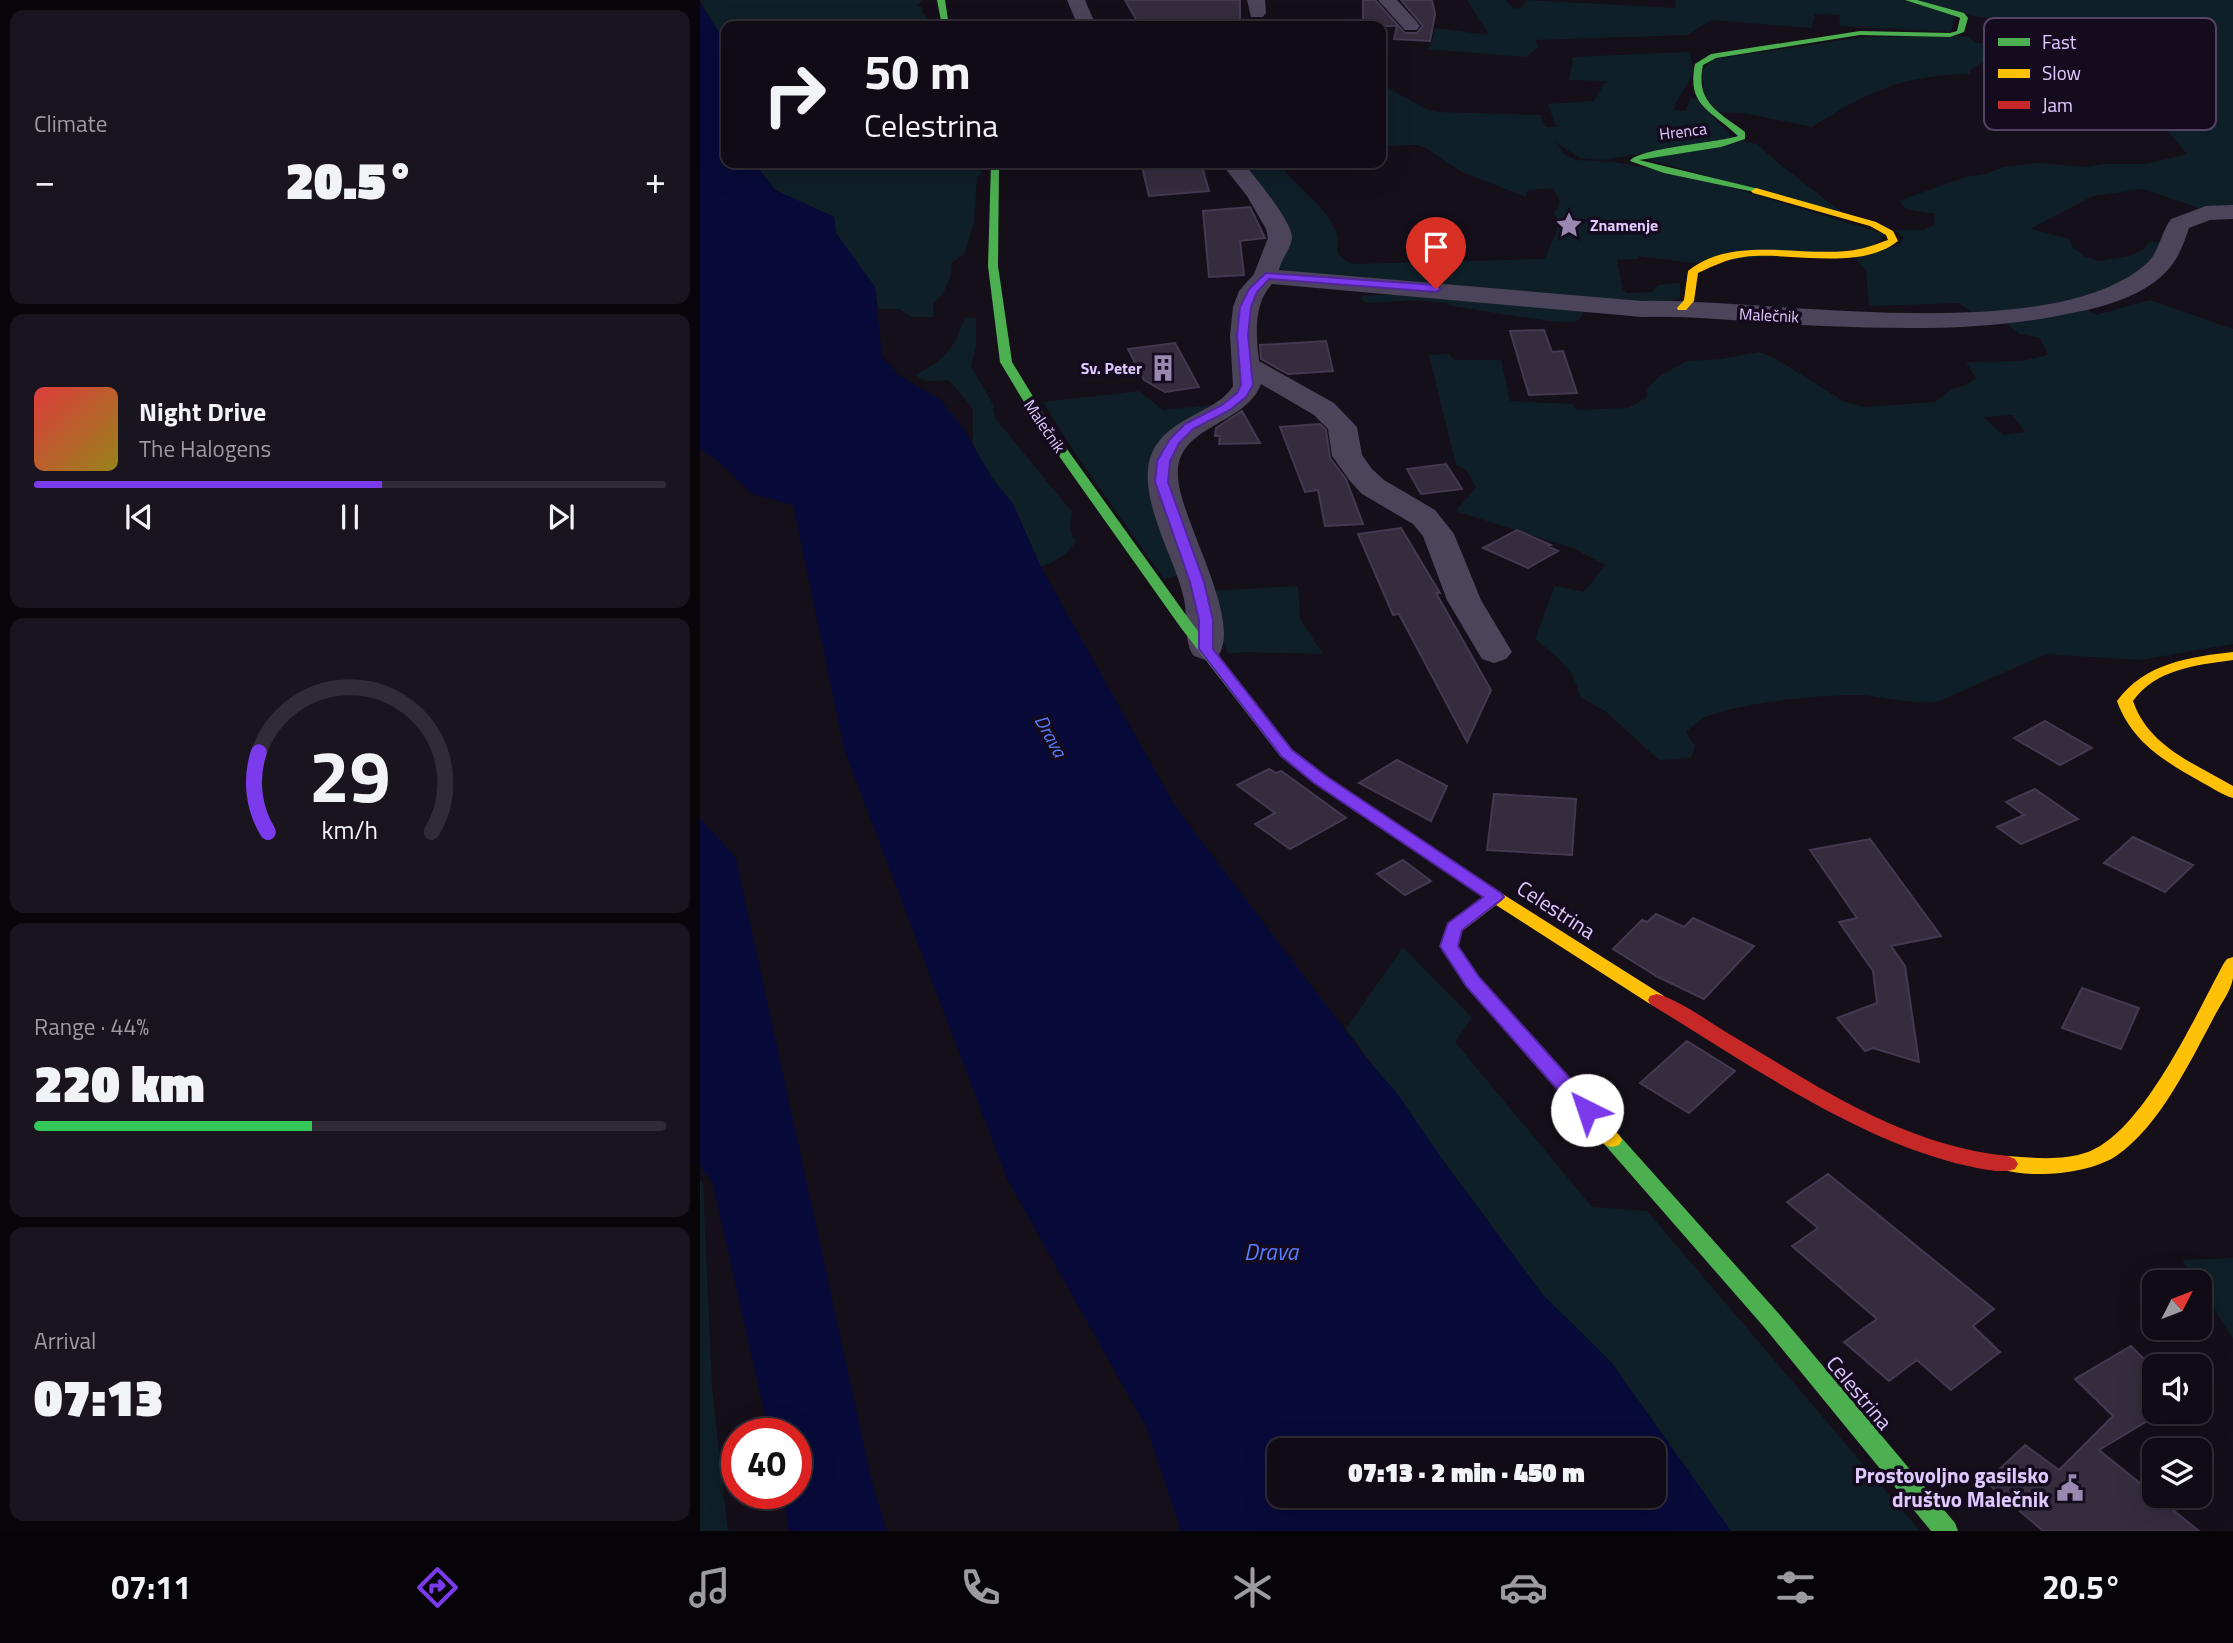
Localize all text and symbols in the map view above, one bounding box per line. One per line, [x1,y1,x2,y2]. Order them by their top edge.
legend [1984,18,2216,130]
text: Fast [2042,27,2077,56]
text: 50 m [864,33,971,108]
icon: right [749,49,840,140]
text: Slow [2042,58,2081,87]
text: Jam [2042,90,2073,119]
text: Celestrina [864,101,998,149]
text: Climate [34,106,107,141]
street label: Hrenca [1658,116,1708,146]
text: 20.5° [285,140,415,219]
text: − [34,151,55,209]
text: + [645,151,666,209]
place icon: Znamenje [1554,210,1584,240]
place label: Znamenje [1590,213,1658,237]
pin [1406,217,1466,289]
icon: arrive [1417,228,1455,266]
street label: Malečnik [1738,301,1800,329]
building icon: Sv. Peter [1148,353,1178,383]
place label: Sv. Peter [1081,356,1142,380]
text: Night Drive [139,392,266,431]
street label: Malečnik [1018,394,1072,458]
text: The Halogens [139,431,271,466]
icon: previous [120,498,158,536]
icon: pause [331,498,369,536]
icon: next [542,498,580,536]
water label: Drava [1028,709,1076,764]
text: 29 [309,720,391,830]
text: km/h [322,810,378,848]
street label: Celestrina [1511,872,1603,947]
text: Range · 44% [34,1009,149,1044]
text: 220 km [34,1043,205,1122]
position arrow [1550,1073,1624,1147]
water label: Drava [1244,1234,1300,1269]
north arrow [2142,1270,2212,1340]
map controls [2142,1270,2212,1508]
text: Arrival [34,1323,96,1358]
street label: Celestrina [1819,1348,1901,1437]
button: sound [2142,1354,2212,1424]
text: 07:13 [34,1357,163,1436]
speed limit sign: 40 [721,1418,812,1509]
button: layers [2142,1438,2212,1508]
text: 07:13 · 2 min · 450 m [1348,1453,1585,1492]
place label: Prostovoljno gasilsko društvo Malečnik [1854,1459,2049,1515]
public building icon: Prostovoljno gasilsko društvo Malečnik [2055,1473,2085,1503]
text: 07:11 [111,1563,191,1611]
icon: directions [413,1563,462,1612]
icon: music [685,1563,734,1612]
icon: phone [956,1563,1005,1612]
icon: climate [1228,1563,1277,1612]
icon: car [1499,1563,1548,1612]
icon: filters [1771,1563,1820,1612]
text: 20.5° [2042,1563,2122,1611]

